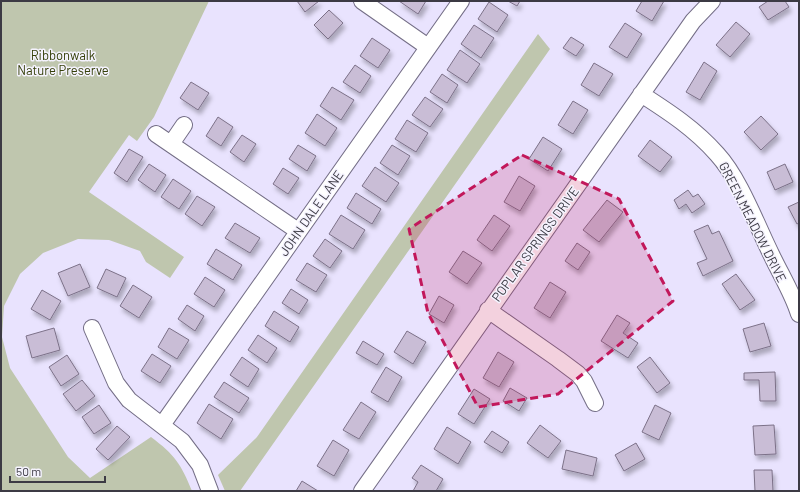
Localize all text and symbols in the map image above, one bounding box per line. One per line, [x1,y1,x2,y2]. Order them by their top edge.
park label: Ribbonwalk Nature Preserve [17,47,109,78]
street label: GREEN MEADOW DRIVE [716,159,790,285]
street label: JOHN DALE LANE [275,167,347,259]
street label: POPLAR SPRINGS DRIVE [488,183,582,305]
scale bar [10,458,105,484]
text: 50 m [16,464,41,478]

